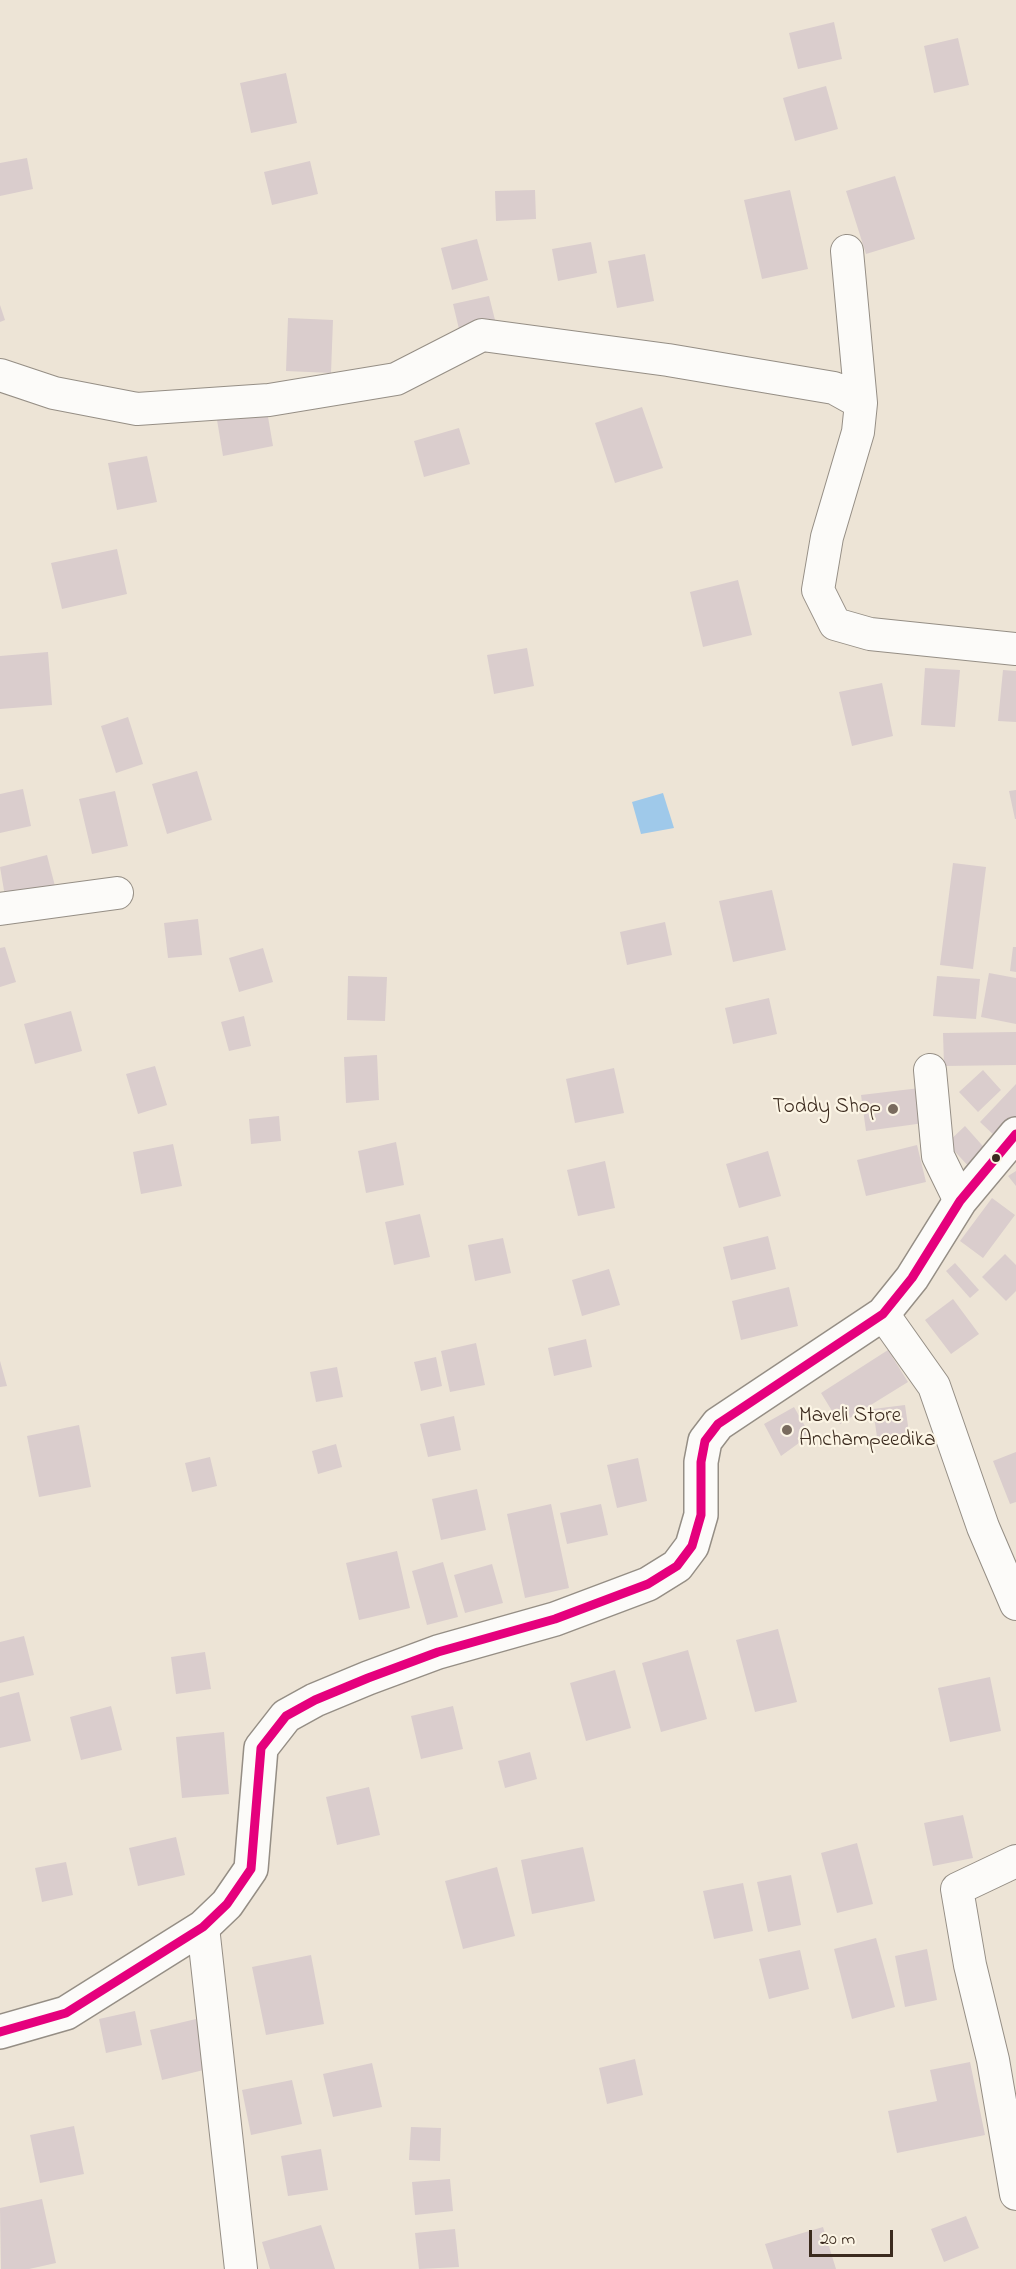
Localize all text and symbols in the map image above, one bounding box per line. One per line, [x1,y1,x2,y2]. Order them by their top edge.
place label: Toddy Shop [773,1096,881,1122]
marker: Toddy Shop [886,1102,900,1116]
unlabelled marker [990,1152,1002,1164]
place label: Maveli Store Anchampeedika [799,1405,936,1455]
marker: Maveli Store Anchampeedika [780,1423,794,1437]
scale bar [812,2218,896,2256]
text: 20 m [820,2227,855,2253]

